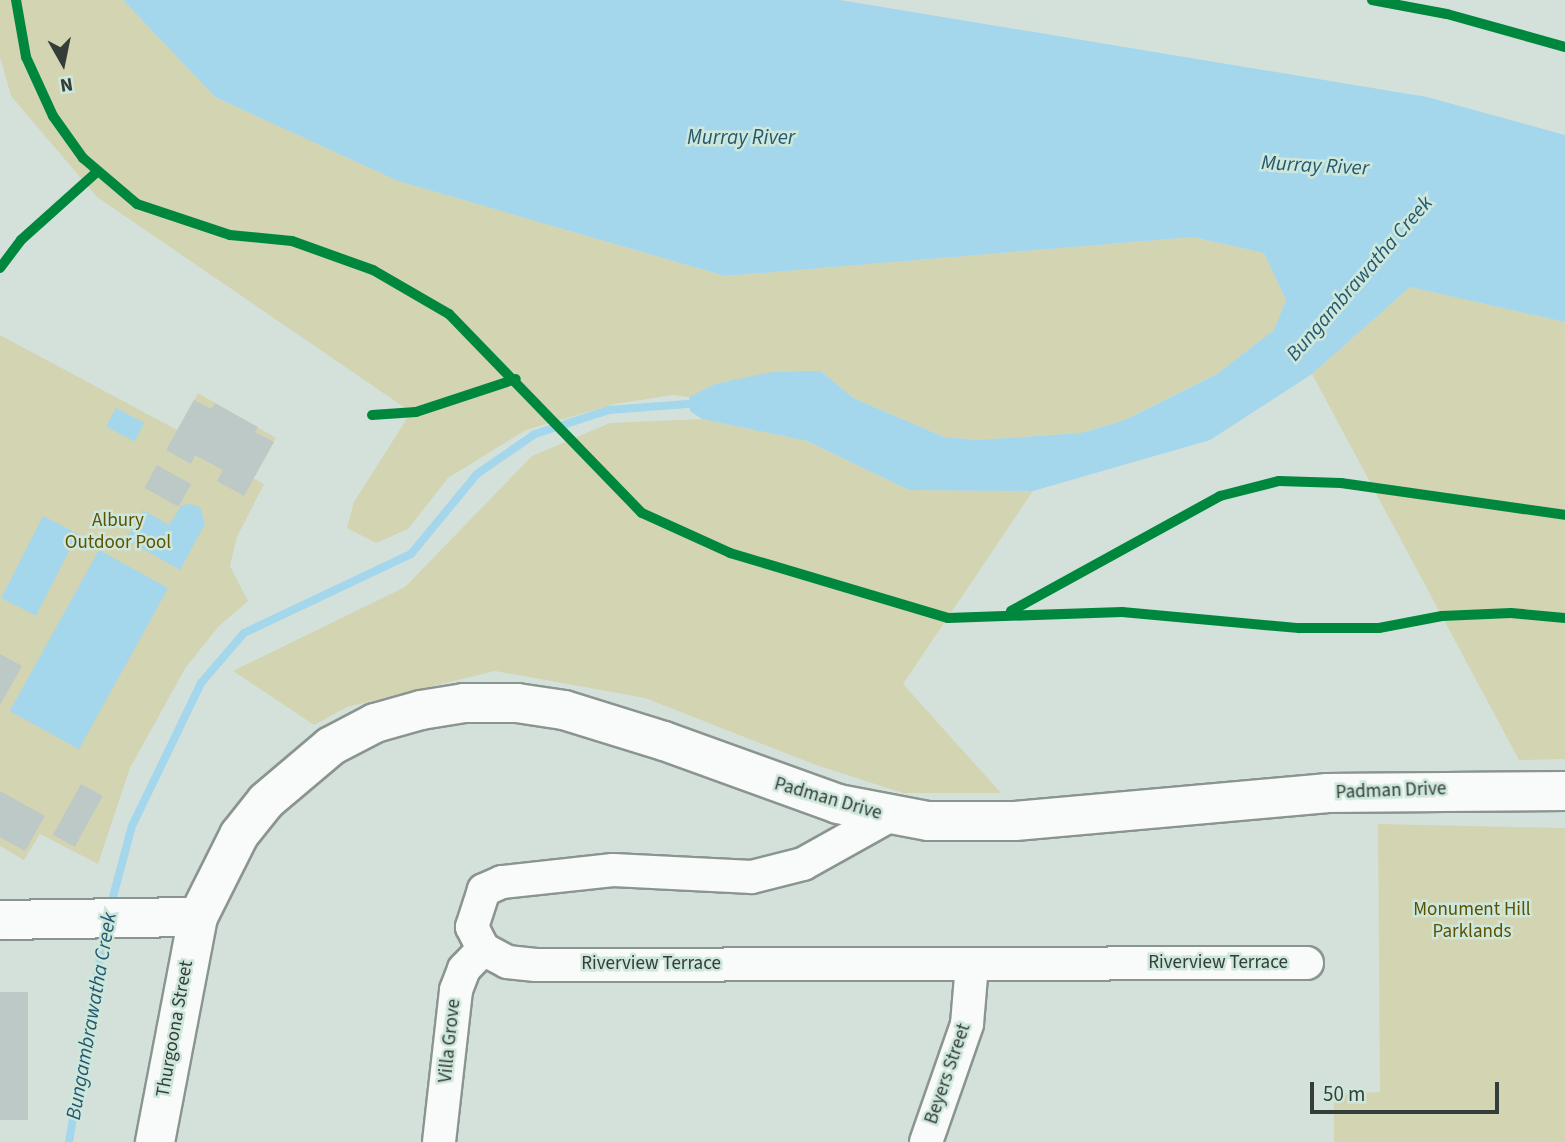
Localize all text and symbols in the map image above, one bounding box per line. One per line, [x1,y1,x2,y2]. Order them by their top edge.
north arrow [28,28,98,98]
text: N [58,70,75,99]
water label: Murray River [687,124,795,150]
water label: Murray River [1260,150,1370,180]
water label: Bungambrawatha Creek [1280,190,1438,366]
park label: Albury Outdoor Pool [65,510,171,554]
street label: Padman Drive [772,773,884,825]
street label: Padman Drive [1335,778,1447,804]
park label: Monument Hill Parklands [1413,899,1531,943]
water label: Bungambrawatha Creek [60,910,122,1122]
street label: Riverview Terrace [1148,952,1288,974]
street label: Riverview Terrace [581,953,721,975]
street label: Thurgoona Street [152,959,198,1099]
street label: Villa Grove [434,998,466,1084]
street label: Beyers Street [920,1021,976,1127]
scale bar [1313,1068,1502,1112]
text: 50 m [1323,1079,1365,1109]

